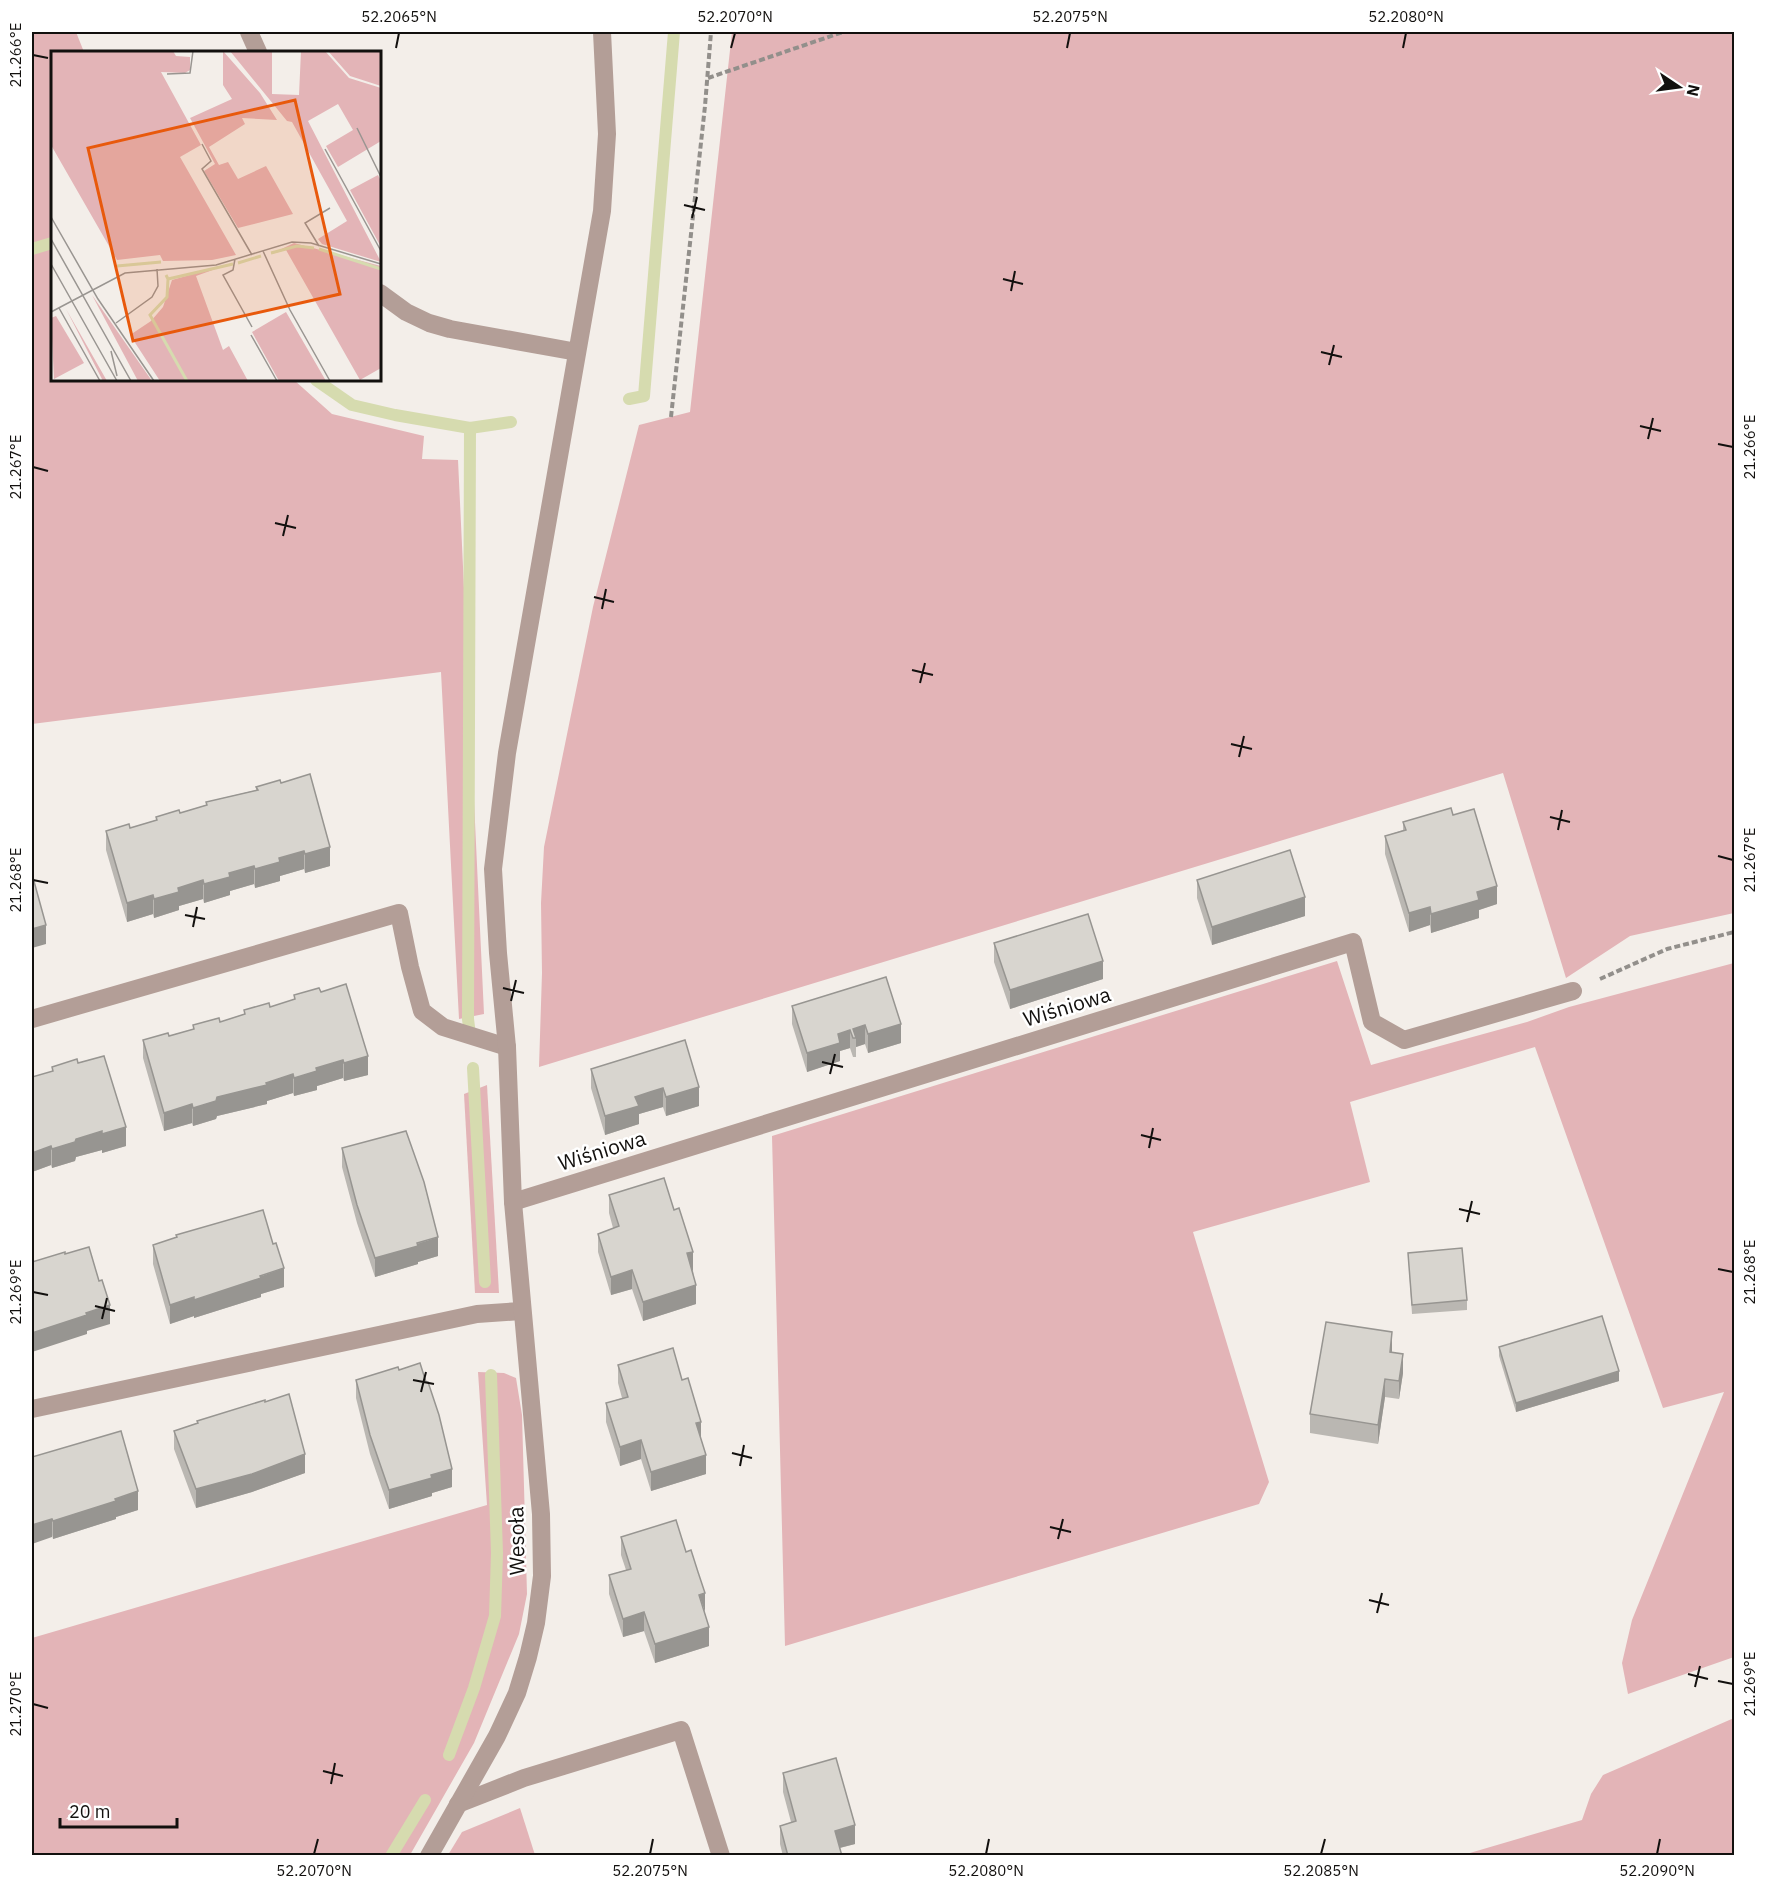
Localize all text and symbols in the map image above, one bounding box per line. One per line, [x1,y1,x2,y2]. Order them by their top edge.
text: 52.2065°N [361,7,437,26]
text: 52.2070°N [697,7,773,26]
text: 52.2075°N [1032,7,1108,26]
text: 52.2080°N [1368,7,1444,26]
text: 21.266°E [6,23,25,87]
inset map [51,51,381,381]
north arrow [1649,57,1709,117]
text: N [1683,82,1705,98]
text: 21.266°E [1740,415,1759,479]
text: 21.267°E [6,435,25,499]
text: 21.267°E [1740,828,1759,892]
text: 21.268°E [6,848,25,912]
street label: Wiśniowa [1019,979,1114,1033]
street label: Wiśniowa [554,1123,649,1177]
text: 21.268°E [1740,1240,1759,1304]
text: 21.269°E [6,1260,25,1324]
street label: Wesoła [501,1506,531,1576]
text: 21.269°E [1740,1652,1759,1716]
text: 21.270°E [6,1672,25,1736]
scale bar [60,1791,177,1829]
text: 20 m [69,1800,111,1823]
text: 52.2070°N [276,1861,352,1880]
text: 52.2075°N [612,1861,688,1880]
text: 52.2080°N [948,1861,1024,1880]
text: 52.2085°N [1283,1861,1359,1880]
text: 52.2090°N [1619,1861,1695,1880]

